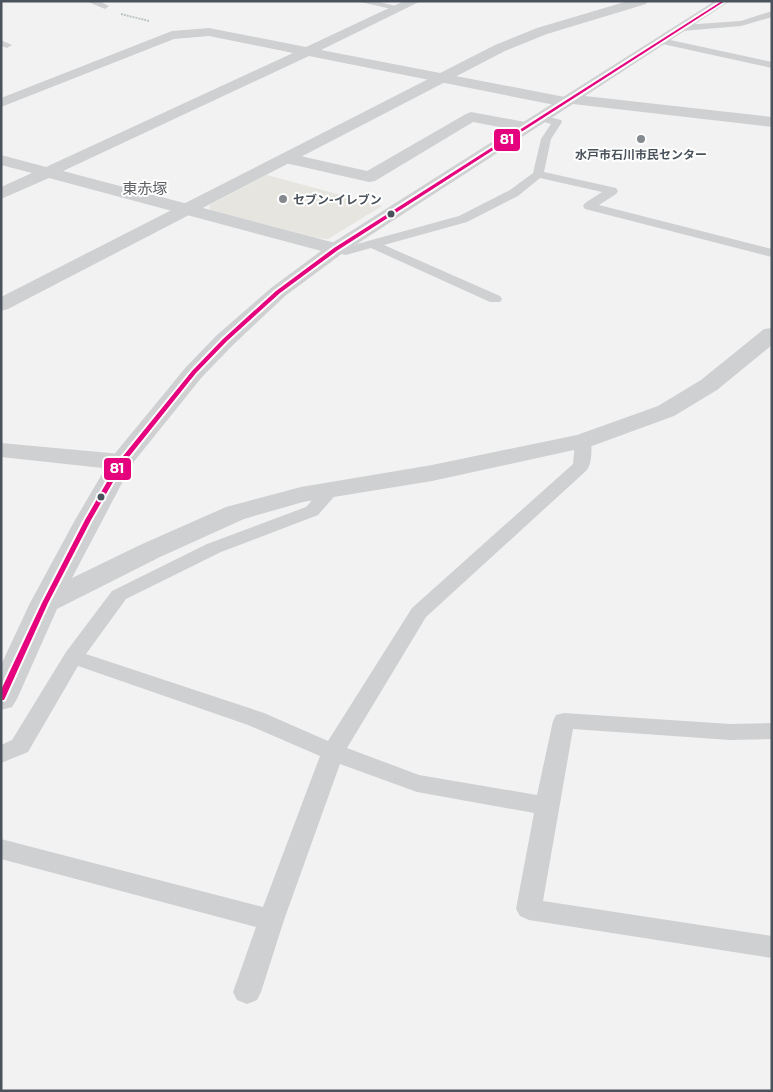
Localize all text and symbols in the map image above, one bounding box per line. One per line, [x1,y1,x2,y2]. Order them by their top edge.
line badge: 81 [493,128,521,152]
text: 81 [500,130,514,148]
marker: 水戸市石川市民センター [635,133,647,145]
place label: 水戸市石川市民センター [575,147,707,162]
district label: 東赤塚 [122,179,168,198]
place label: セブン-イレブン [293,192,382,207]
marker: セブン-イレブン [277,193,289,205]
unlabelled marker [386,209,396,219]
line badge: 81 [103,457,132,481]
text: 81 [110,459,124,477]
unlabelled marker [96,492,106,502]

